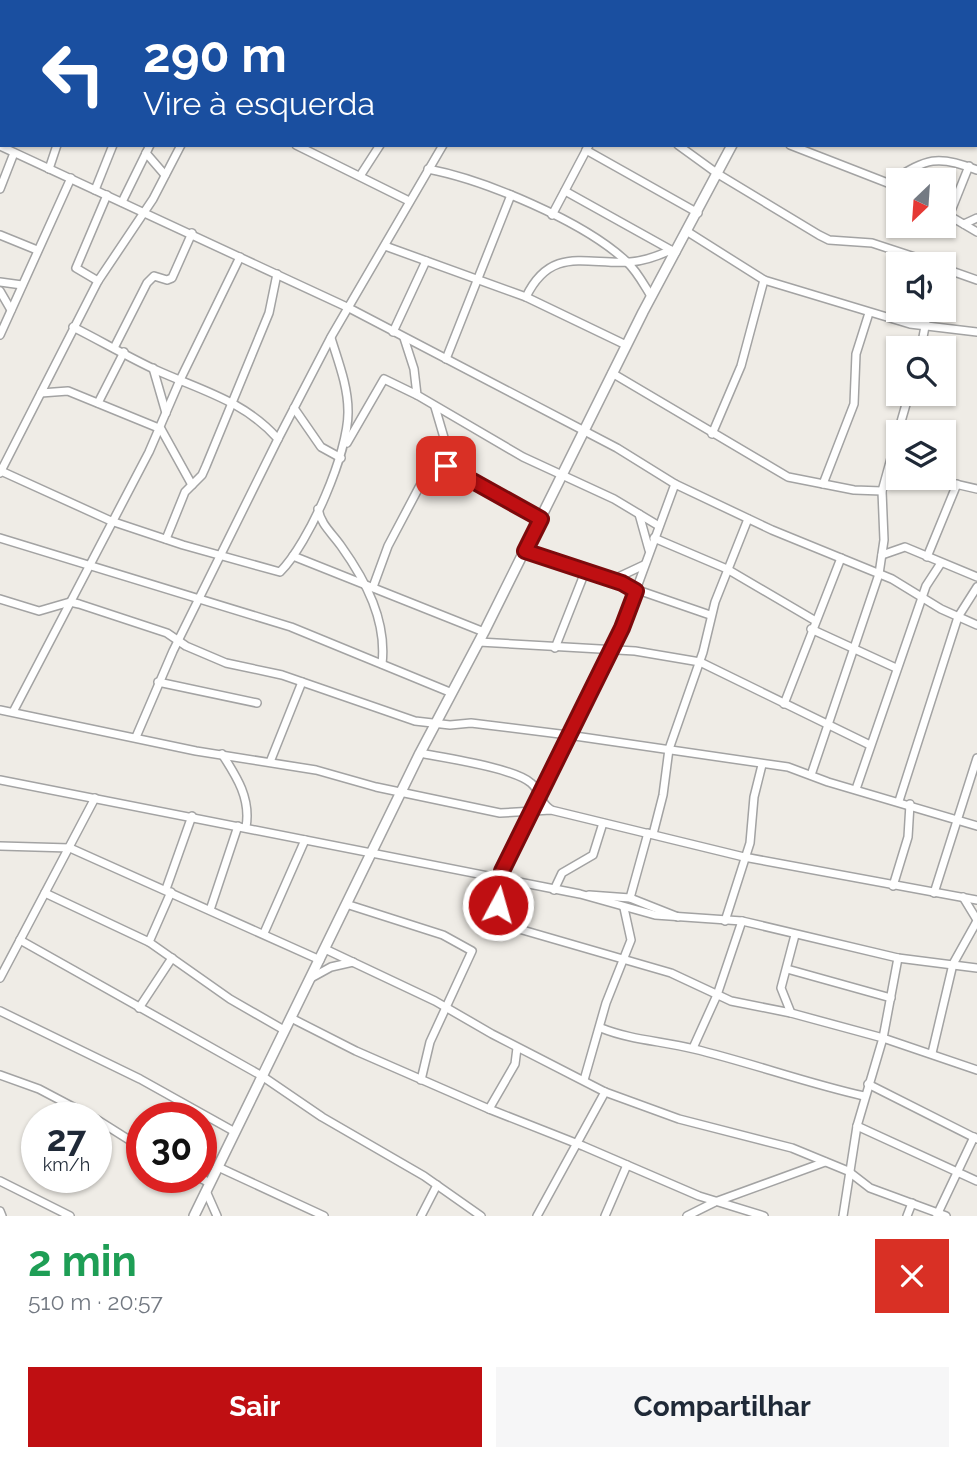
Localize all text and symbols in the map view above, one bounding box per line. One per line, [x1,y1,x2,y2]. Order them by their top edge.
text: 290 m [143,26,287,83]
icon: left [28,28,119,119]
text: Vire à esquerda [143,85,375,122]
north arrow [886,168,956,238]
map controls [886,168,956,490]
button: sound [886,252,956,322]
button: search [886,336,956,406]
button: layers [886,420,956,490]
pin [416,436,476,496]
icon: arrive [427,447,465,485]
position arrow [461,868,535,942]
speed limit sign: 30 [126,1102,217,1193]
text: 27 [47,1118,86,1159]
text: km/h [43,1154,90,1175]
text: 2 min [28,1237,137,1286]
button: close [875,1239,949,1313]
text: 510 m · 20:57 [28,1288,163,1315]
button: Sair [28,1367,482,1447]
button: Compartilhar [496,1367,949,1447]

